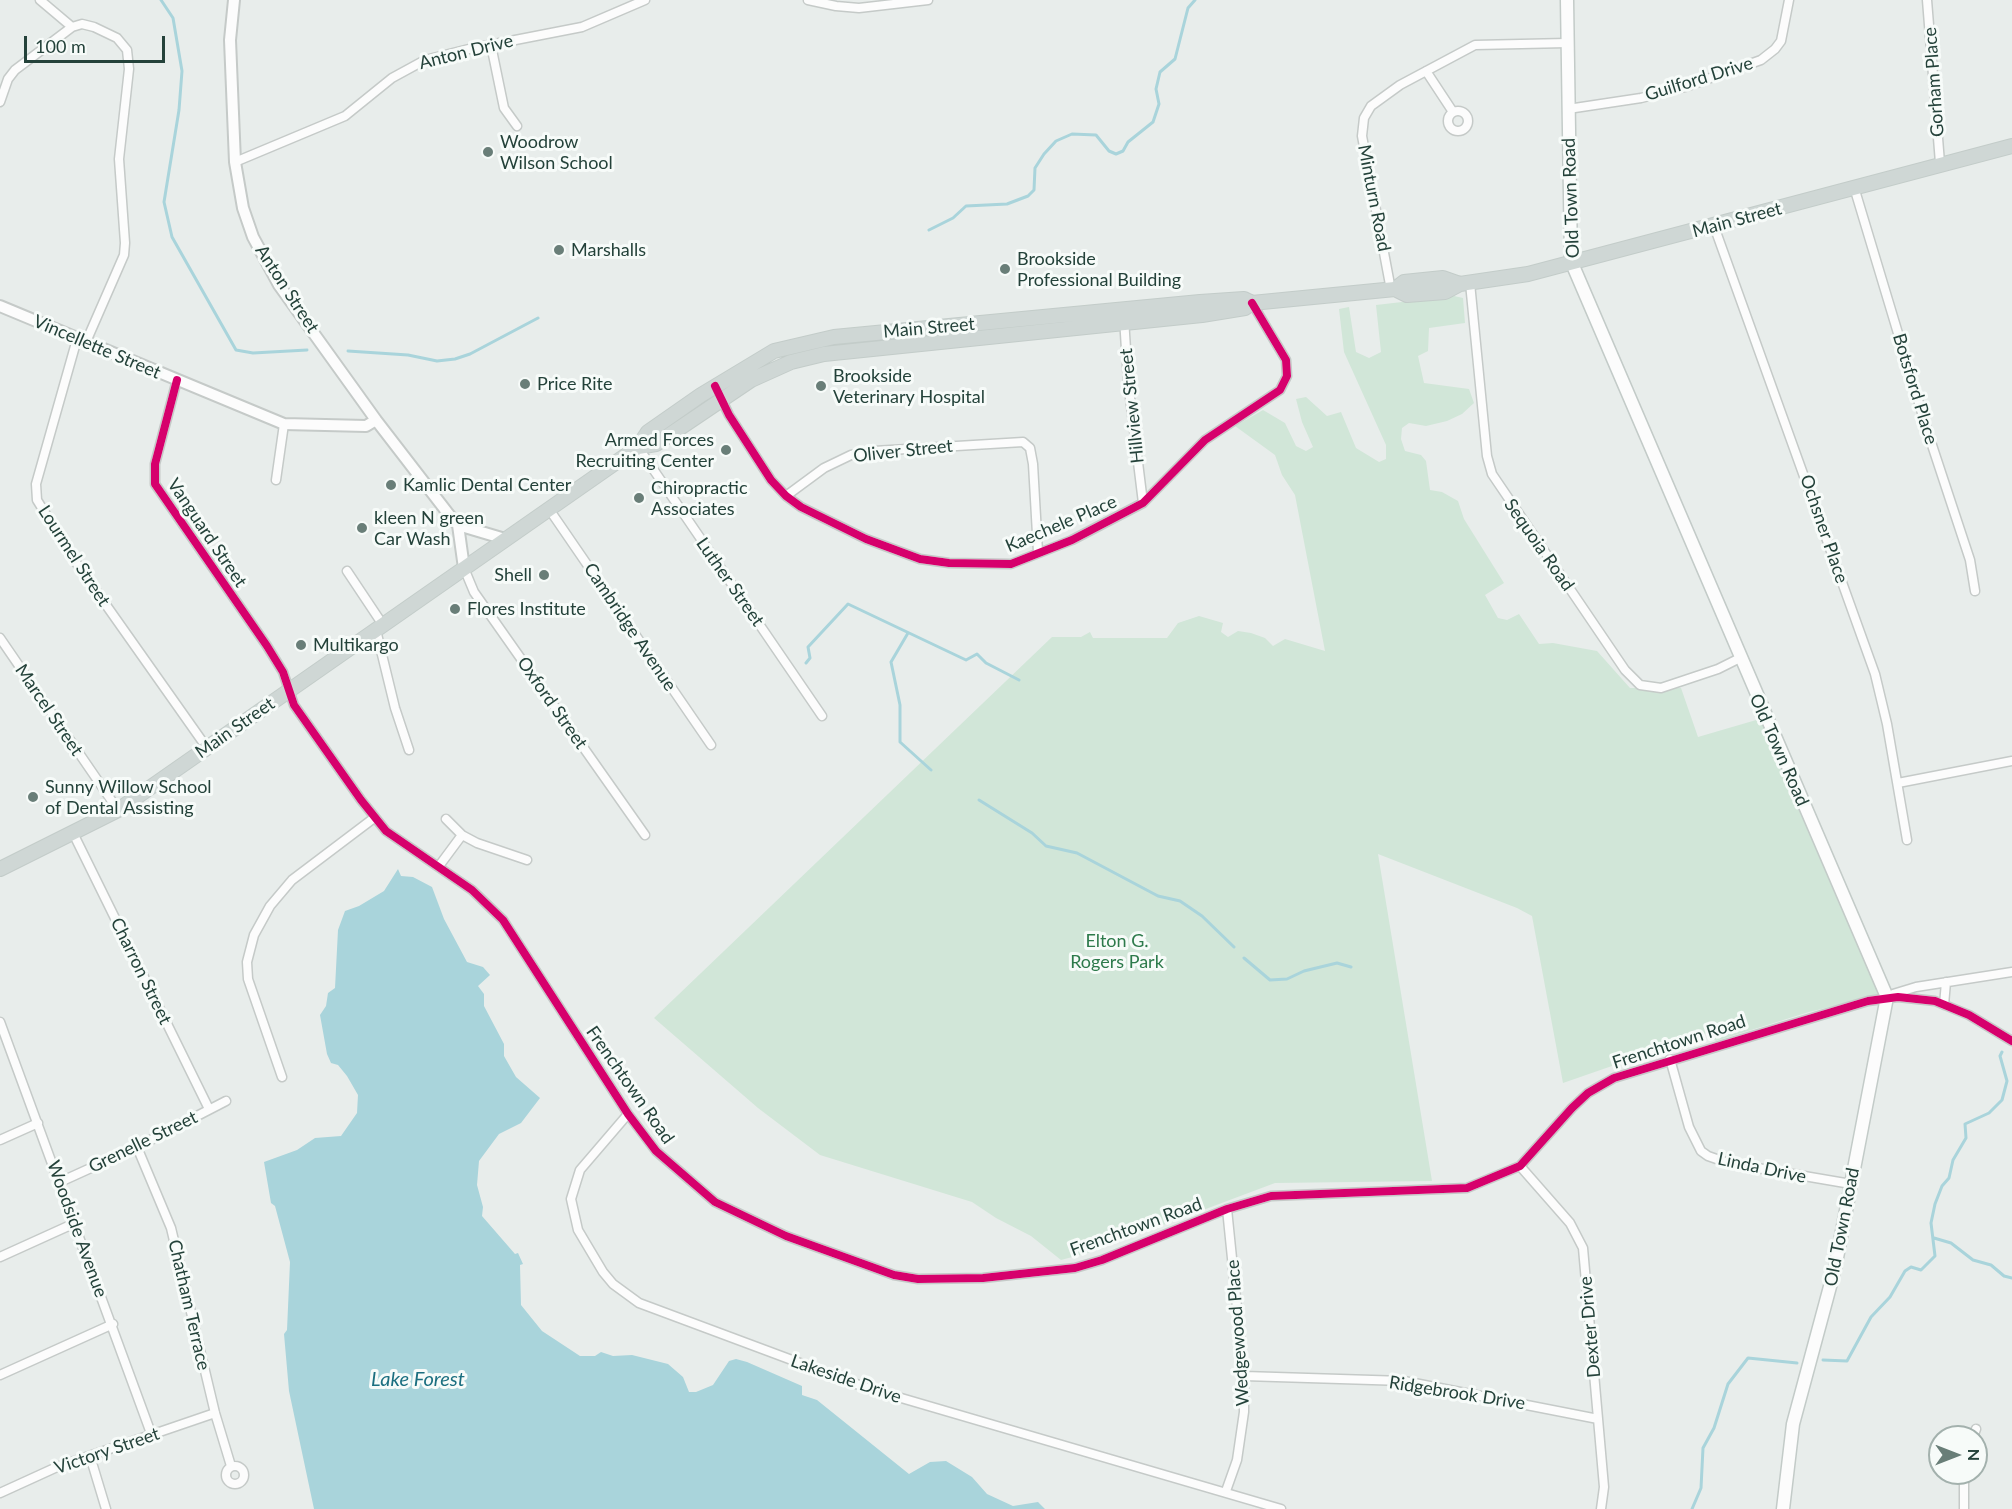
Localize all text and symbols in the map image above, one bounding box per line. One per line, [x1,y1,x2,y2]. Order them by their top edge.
scale bar [27,24,168,62]
street label: Gorham Place [1919,26,1949,138]
street label: Anton Drive [417,30,515,74]
text: 100 m [35,35,86,57]
street label: Guilford Drive [1642,52,1756,106]
place label: Woodrow Wilson School [500,131,613,174]
street label: Old Town Road [1558,137,1584,259]
street label: Minturn Road [1353,143,1395,253]
marker: Woodrow Wilson School [481,145,495,159]
street label: Main Street [1690,198,1784,242]
place label: Marshalls [571,239,646,261]
street label: Anton Street [251,241,323,337]
marker: Marshalls [552,243,566,257]
place label: Brookside Professional Building [1017,248,1181,290]
marker: Brookside Professional Building [998,262,1012,276]
street label: Vincellette Street [30,310,164,384]
street label: Main Street [882,313,976,343]
street label: Botsford Place [1888,331,1942,447]
street label: Hillview Street [1115,347,1149,465]
place label: Brookside Veterinary Hospital [833,365,985,407]
place label: Price Rite [537,373,612,395]
marker: Price Rite [518,377,532,391]
marker: Brookside Veterinary Hospital [814,379,828,393]
place label: Armed Forces Recruiting Center [575,429,714,472]
street label: Oliver Street [852,435,954,467]
marker: Armed Forces Recruiting Center [719,443,733,457]
street label: Ochsner Place [1795,472,1853,586]
place label: Kamlic Dental Center [403,474,571,496]
street label: Vanguard Street [163,475,251,591]
place label: Chiropractic Associates [651,477,747,520]
marker: Kamlic Dental Center [384,478,398,492]
marker: Chiropractic Associates [632,491,646,505]
street label: Kaechele Place [1002,491,1120,557]
street label: Sequoia Road [1499,495,1579,595]
street label: Lourmel Street [33,502,115,610]
place label: kleen N green Car Wash [374,507,484,550]
marker: kleen N green Car Wash [355,521,369,535]
street label: Luther Street [692,533,768,631]
street label: Cambridge Avenue [579,559,681,695]
place label: Shell [494,564,532,586]
marker: Shell [537,568,551,582]
place label: Flores Institute [467,598,586,620]
marker: Flores Institute [448,602,462,616]
place label: Multikargo [313,634,399,656]
marker: Multikargo [294,638,308,652]
street label: Oxford Street [512,653,592,753]
street label: Marcel Street [10,660,88,760]
street label: Old Town Road [1745,691,1813,809]
street label: Main Street [191,693,279,763]
place label: Sunny Willow School of Dental Assisting [45,776,212,818]
marker: Sunny Willow School of Dental Assisting [26,790,40,804]
street label: Charron Street [106,914,176,1028]
park label: Elton G. Rogers Park [1070,930,1164,972]
street label: Frenchtown Road [1610,1010,1748,1074]
street label: Frenchtown Road [581,1022,679,1148]
street label: Grenelle Street [85,1106,201,1178]
street label: Linda Drive [1716,1148,1808,1188]
street label: Woodside Avenue [42,1158,112,1300]
street label: Old Town Road [1820,1166,1864,1288]
street label: Frenchtown Road [1067,1193,1205,1261]
street label: Chatham Terrace [163,1238,215,1372]
street label: Wedgewood Place [1222,1259,1254,1407]
street label: Dexter Drive [1575,1275,1605,1379]
street label: Lakeside Drive [788,1350,904,1408]
water label: Lake Forest [371,1368,465,1392]
street label: Ridgebrook Drive [1387,1372,1527,1414]
street label: Victory Street [52,1423,162,1479]
north arrow [1928,1425,1988,1485]
text: N [1965,1449,1984,1461]

